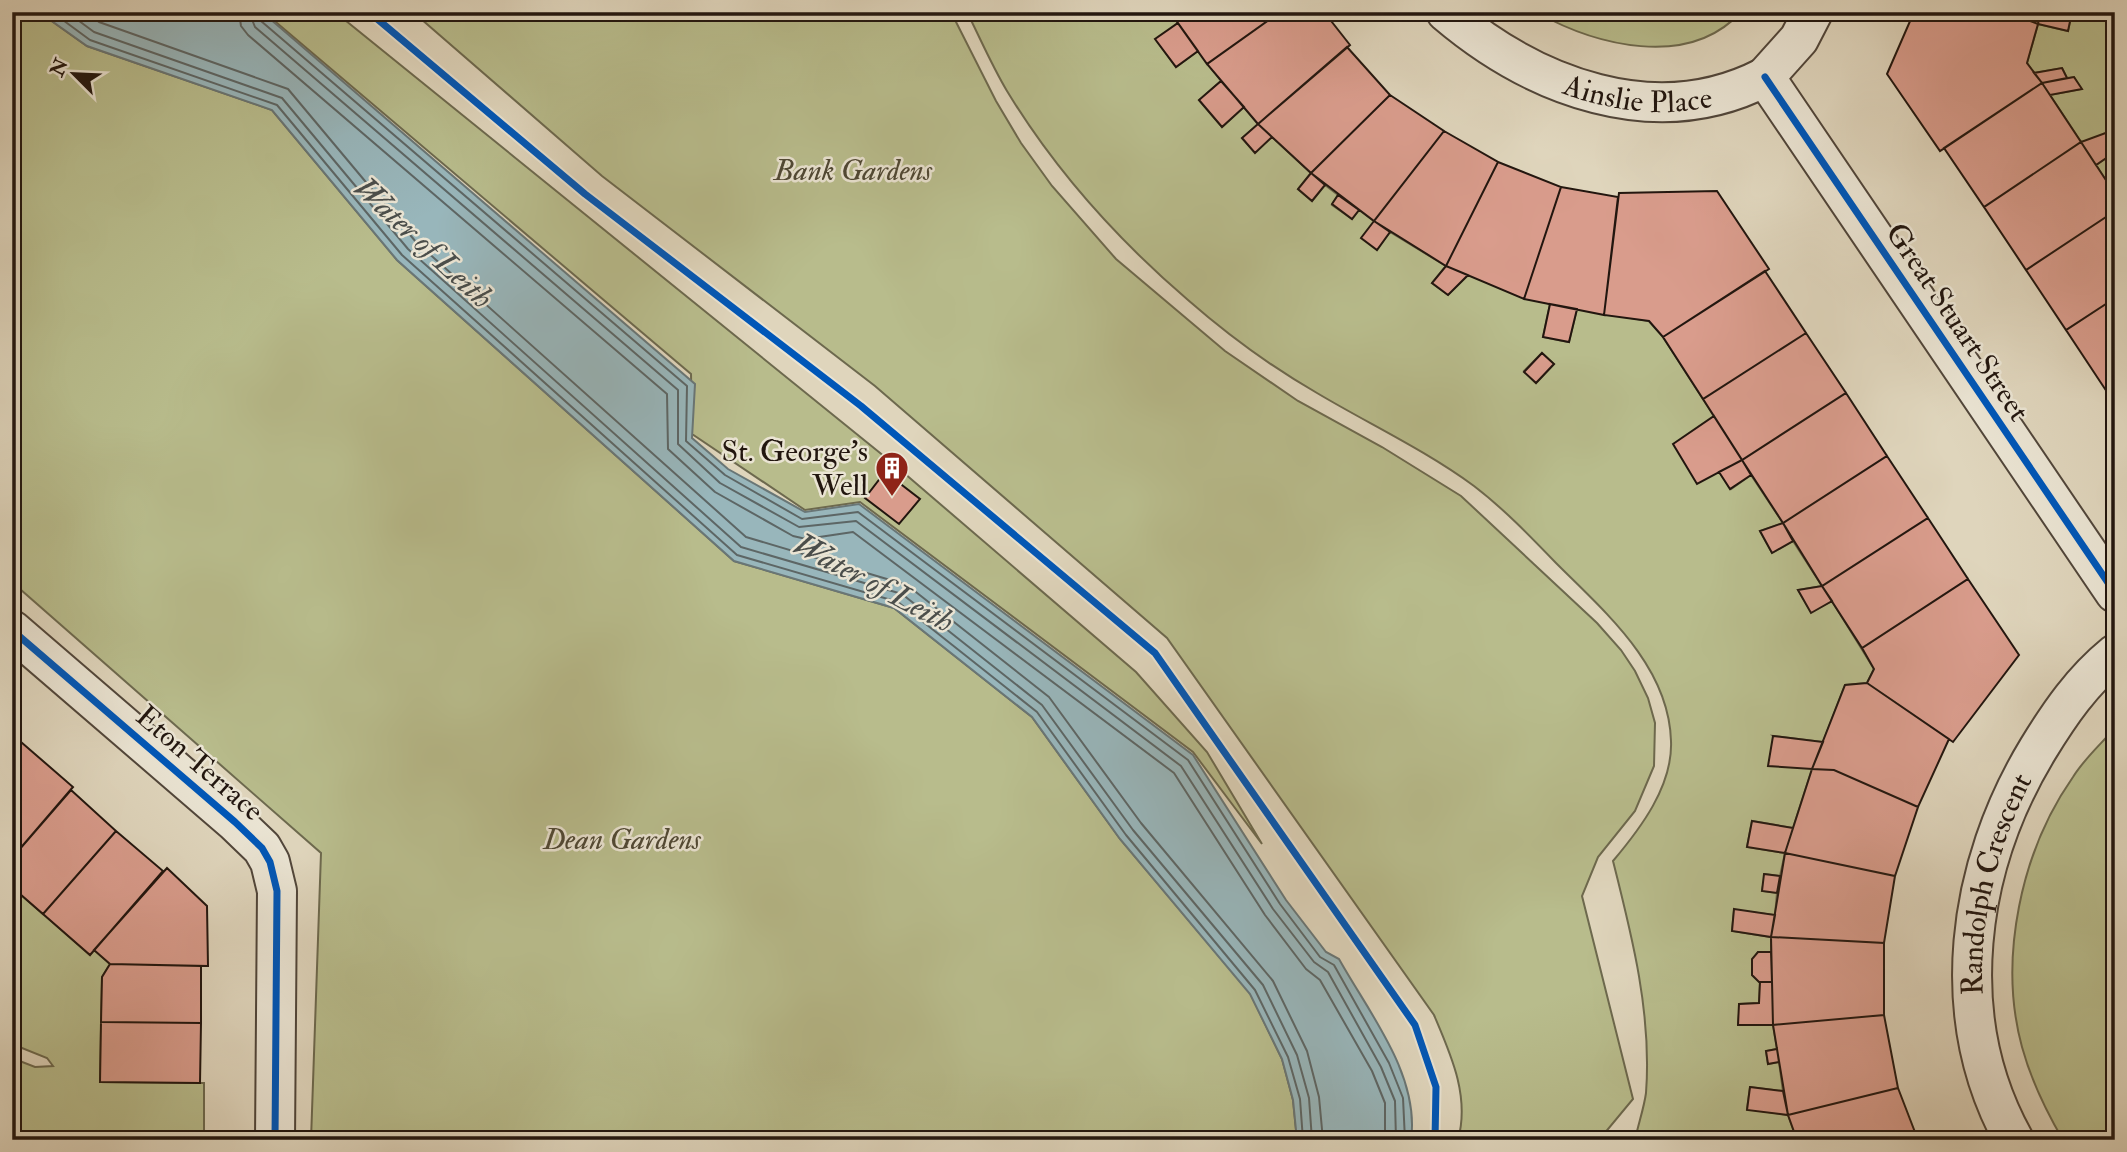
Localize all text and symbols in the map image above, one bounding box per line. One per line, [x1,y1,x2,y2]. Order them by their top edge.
north arrow [38,38,108,108]
text: N [45,54,74,81]
street label: Ainslie Place [1558,66,1715,121]
park label: Bank Gardens [772,152,933,189]
water label: Water of Leith [345,168,501,317]
street label: Great Stuart Street [1878,216,2038,429]
place label: St. George's Well [721,433,868,504]
building icon: St. George's Well [873,449,911,498]
water label: Water of Leith [786,524,961,642]
street label: Eton Terrace [128,698,271,829]
street label: Randolph Crescent [1954,767,2040,996]
park label: Dean Gardens [542,821,702,858]

